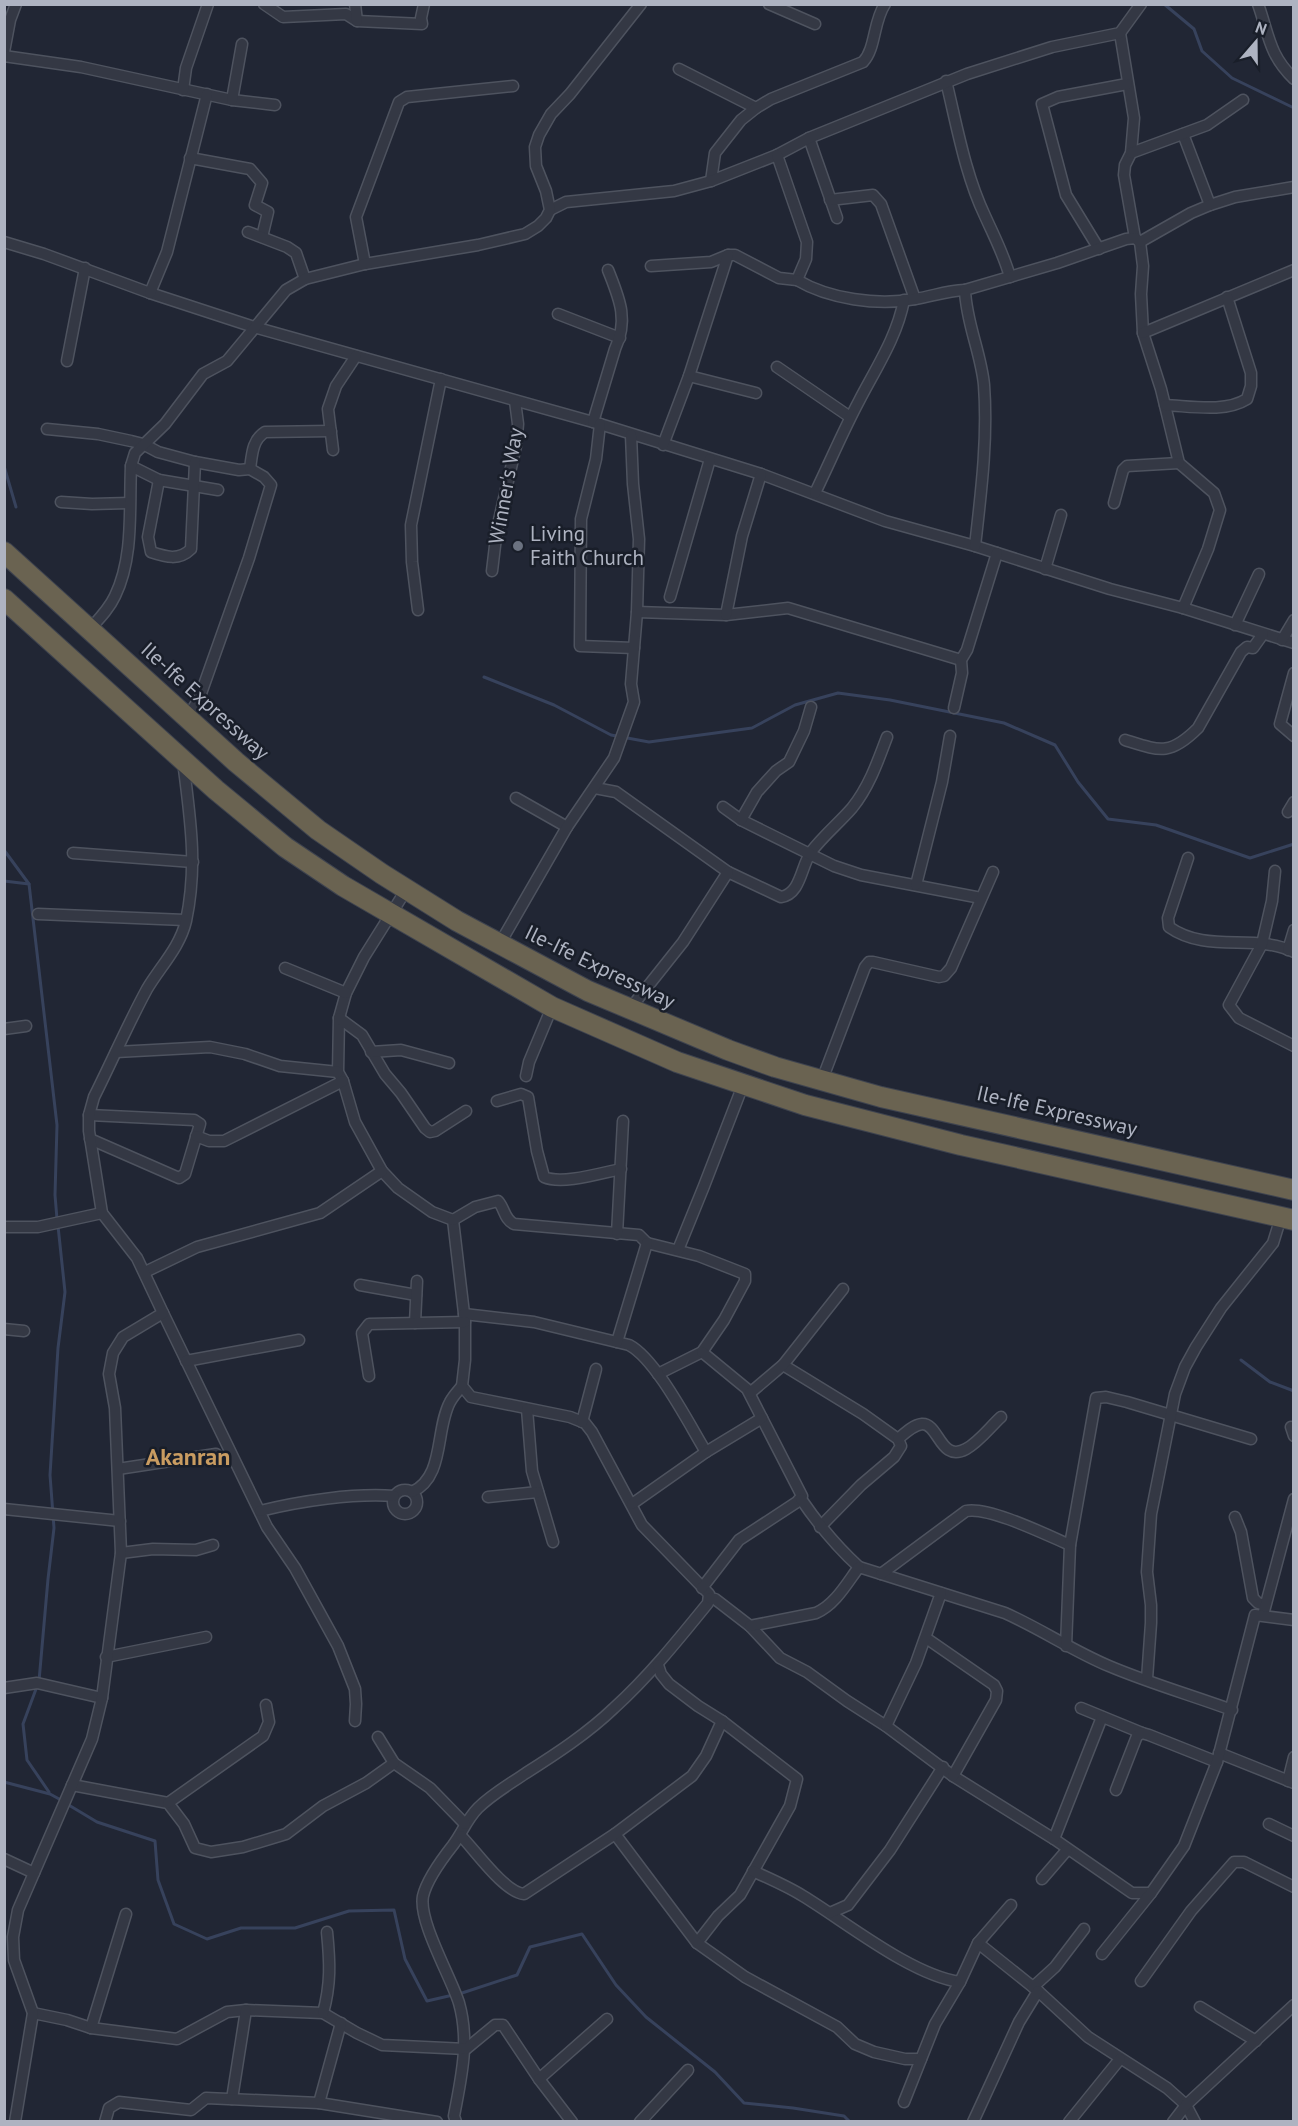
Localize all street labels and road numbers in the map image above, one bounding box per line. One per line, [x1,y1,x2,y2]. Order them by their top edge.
street label: Winner's Way [482,425,529,546]
street label: Ile-Ife Expressway [135,636,275,766]
street label: Ile-Ife Expressway [521,918,680,1015]
street label: Ile-Ife Expressway [974,1079,1140,1142]

